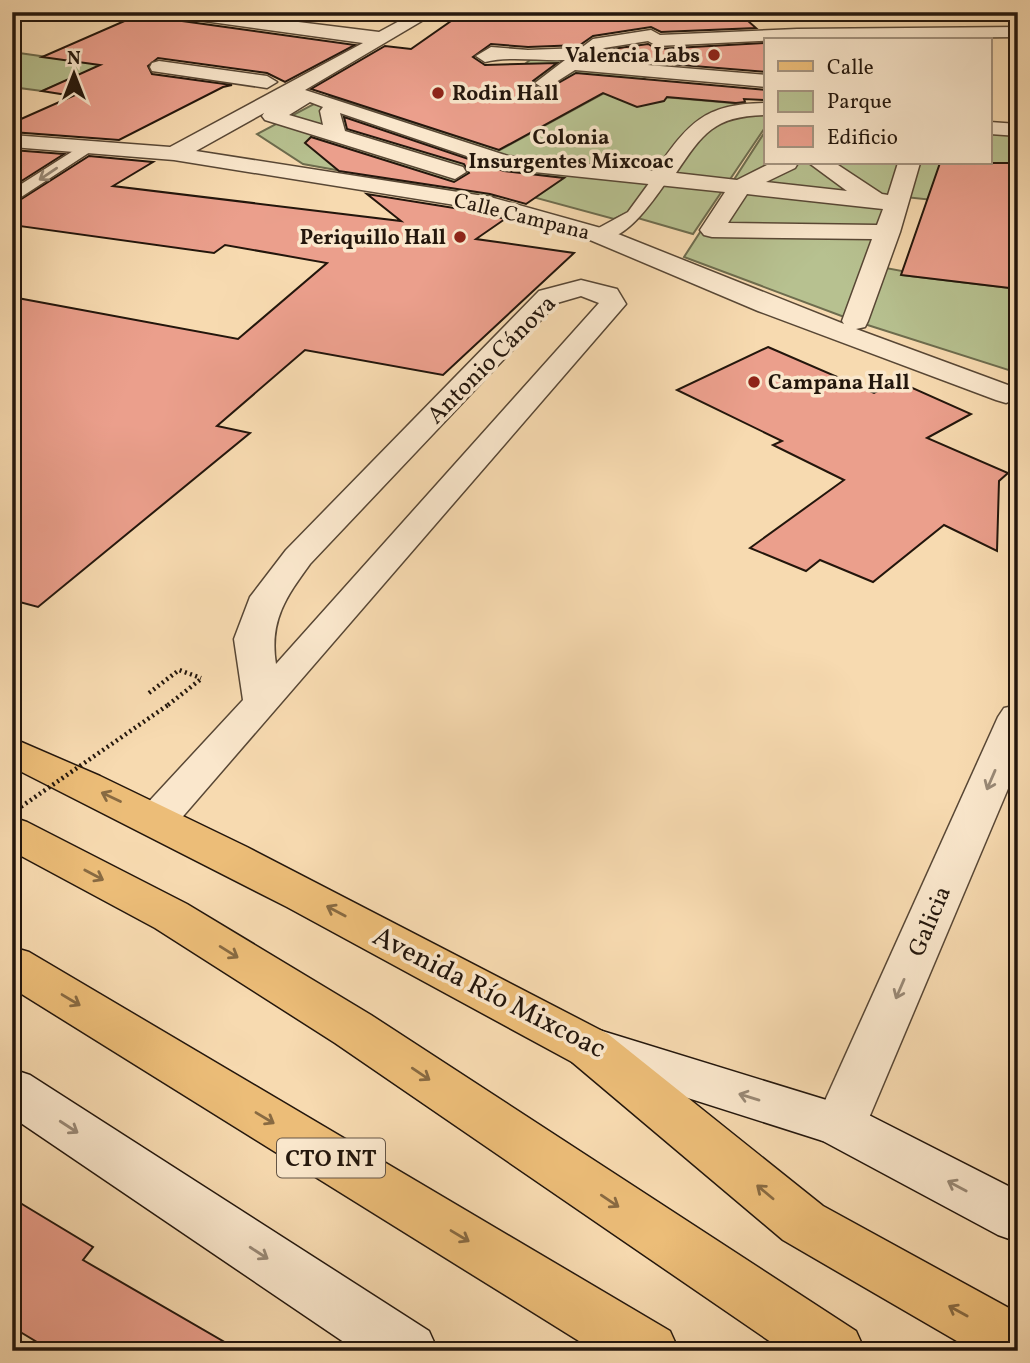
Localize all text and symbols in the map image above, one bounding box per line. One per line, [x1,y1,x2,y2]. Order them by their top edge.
north arrow [38,38,108,108]
legend [764,38,992,164]
place label: Valencia Labs [565,42,700,71]
text: N [67,46,81,72]
marker: Valencia Labs [706,47,722,63]
text: Calle [827,54,874,83]
place label: Rodin Hall [452,80,559,109]
marker: Rodin Hall [430,85,446,101]
text: Parque [827,88,892,117]
district label: Colonia Insurgentes Mixcoac [469,124,674,177]
text: Edificio [827,124,898,153]
one-way arrow [39,167,58,181]
street label: Calle Campana [451,187,593,248]
place label: Periquillo Hall [300,224,446,253]
marker: Periquillo Hall [452,229,468,245]
street label: Antonio Cánova [420,288,565,433]
place label: Campana Hall [768,369,910,398]
marker: Campana Hall [746,374,762,390]
one-way arrow [984,769,997,790]
one-way arrow [101,790,122,803]
one-way arrow [83,869,104,883]
street label: Galicia [901,881,961,962]
one-way arrow [326,903,347,917]
street label: Avenida Río Mixcoac [366,918,612,1069]
one-way arrow [219,945,239,959]
one-way arrow [893,977,906,999]
one-way arrow [60,994,80,1008]
one-way arrow [411,1067,430,1081]
one-way arrow [738,1090,760,1103]
one-way arrow [255,1112,275,1126]
one-way arrow [59,1120,78,1135]
road number: CTO INT [277,1138,385,1177]
one-way arrow [947,1179,968,1193]
one-way arrow [756,1184,774,1200]
one-way arrow [600,1194,619,1208]
one-way arrow [449,1230,469,1244]
one-way arrow [249,1245,268,1260]
one-way arrow [949,1304,969,1318]

